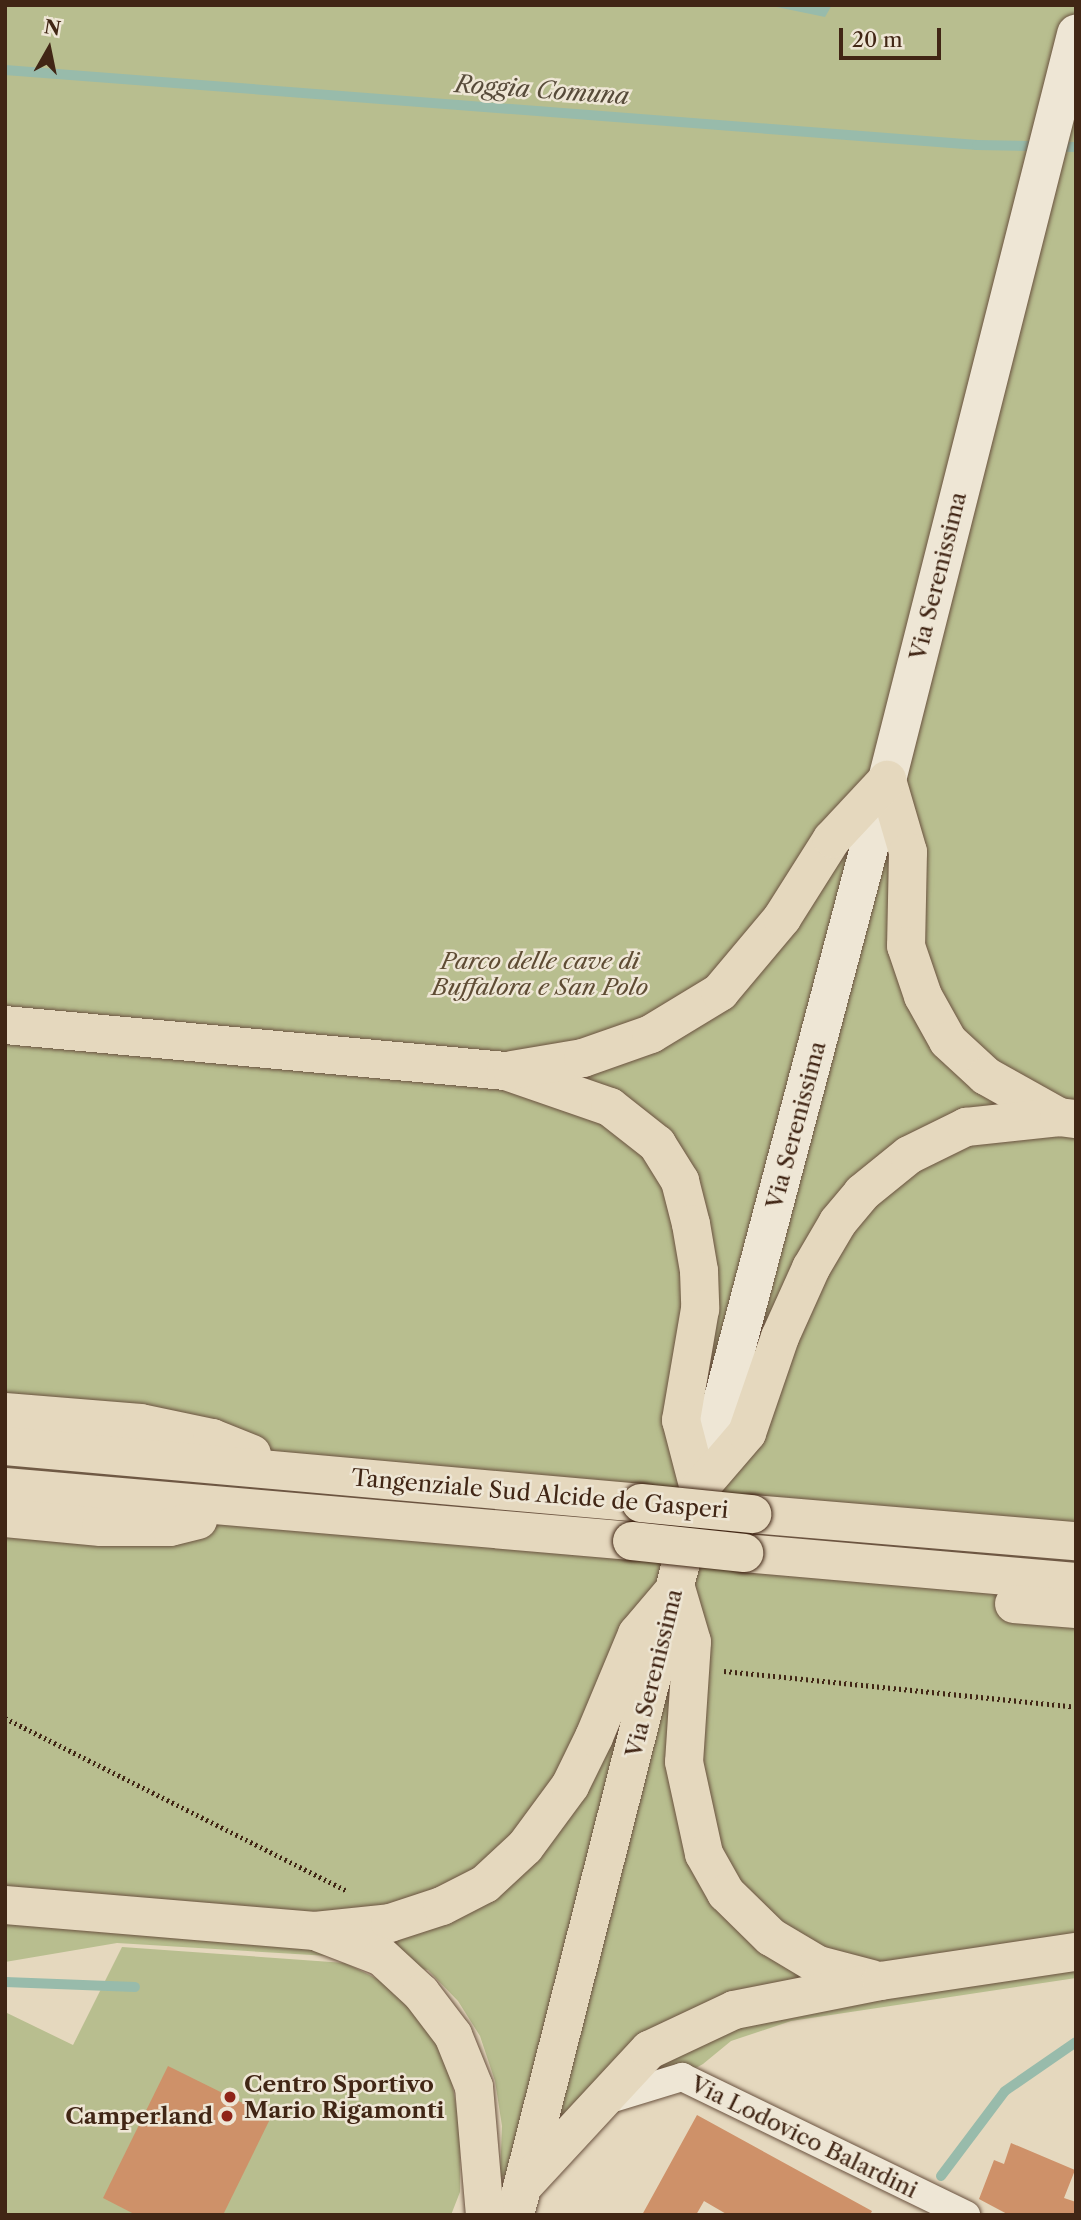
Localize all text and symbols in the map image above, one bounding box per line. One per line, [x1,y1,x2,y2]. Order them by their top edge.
north arrow [14,14,84,84]
scale bar [843,14,944,58]
text: N [42,15,62,40]
text: 20 m [852,27,903,52]
water label: Roggia Comuna [454,70,630,110]
street label: Via Serenissima [904,489,972,663]
park label: Parco delle cave di Buffalora e San Polo [432,947,648,1001]
street label: Via Serenissima [760,1038,832,1212]
street label: Tangenziale Sud Alcide de Gasperi [350,1464,730,1524]
street label: Via Serenissima [620,1586,688,1760]
place label: Centro Sportivo Mario Rigamonti [244,2070,444,2124]
street label: Via Lodovico Balardini [686,2070,922,2204]
marker: Centro Sportivo Mario Rigamonti [222,2089,238,2105]
place label: Camperland [65,2102,213,2130]
marker: Camperland [219,2108,235,2124]

